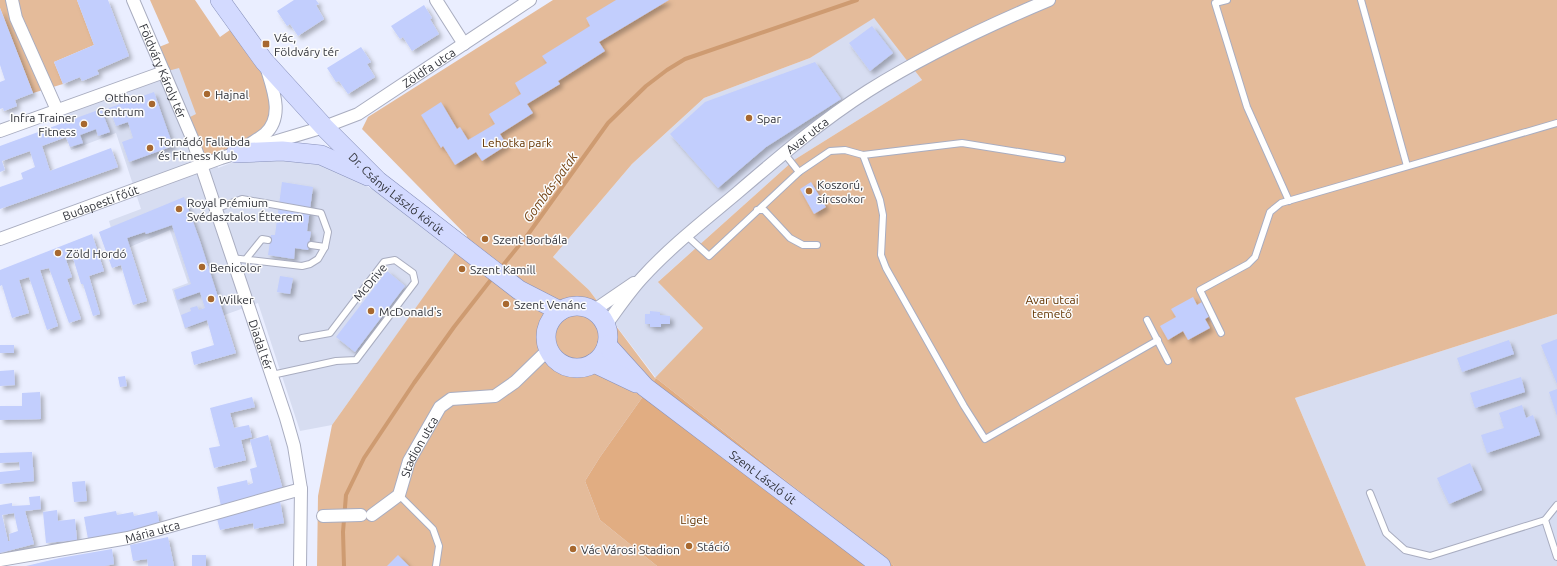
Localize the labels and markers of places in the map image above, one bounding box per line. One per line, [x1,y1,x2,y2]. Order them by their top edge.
place label: Vác, Földváry tér [274,31,339,58]
marker: Vác, Földváry tér [261,39,271,49]
place label: Hajnal [215,88,249,101]
marker: Hajnal [202,89,212,99]
place label: Otthon Centrum [97,91,144,118]
marker: Otthon Centrum [147,99,157,109]
place label: Infra Trainer Fitness [10,111,76,138]
place label: Spar [757,112,781,125]
marker: Spar [744,113,754,123]
marker: Infra Trainer Fitness [79,119,89,129]
place label: Tornádó Fallabda és Fitness Klub [158,135,250,162]
marker: Tornádó Fallabda és Fitness Klub [145,143,155,153]
place label: Koszorú, sírcsokor [817,178,865,205]
marker: Koszorú, sírcsokor [804,186,814,196]
place label: Royal Prémium Svédasztalos Étterem [187,196,303,223]
marker: Royal Prémium Svédasztalos Étterem [174,204,184,214]
place label: Szent Borbála [493,233,567,246]
marker: Szent Borbála [480,234,490,244]
place label: Zöld Hordó [66,247,127,260]
marker: Zöld Hordó [53,248,63,258]
place label: Benicolor [210,261,262,274]
marker: Benicolor [197,262,207,272]
place label: Szent Kamill [470,263,536,276]
marker: Szent Kamill [457,264,467,274]
place label: Wilker [219,293,254,306]
marker: Wilker [206,294,216,304]
place label: Szent Venánc [514,298,586,311]
marker: Szent Venánc [501,299,511,309]
place label: McDonald's [379,305,442,318]
marker: McDonald's [366,306,376,316]
place label: Stáció [697,540,730,553]
marker: Stáció [684,541,694,551]
place label: Vác Városi Stadion [581,543,680,556]
marker: Vác Városi Stadion [568,544,578,554]

